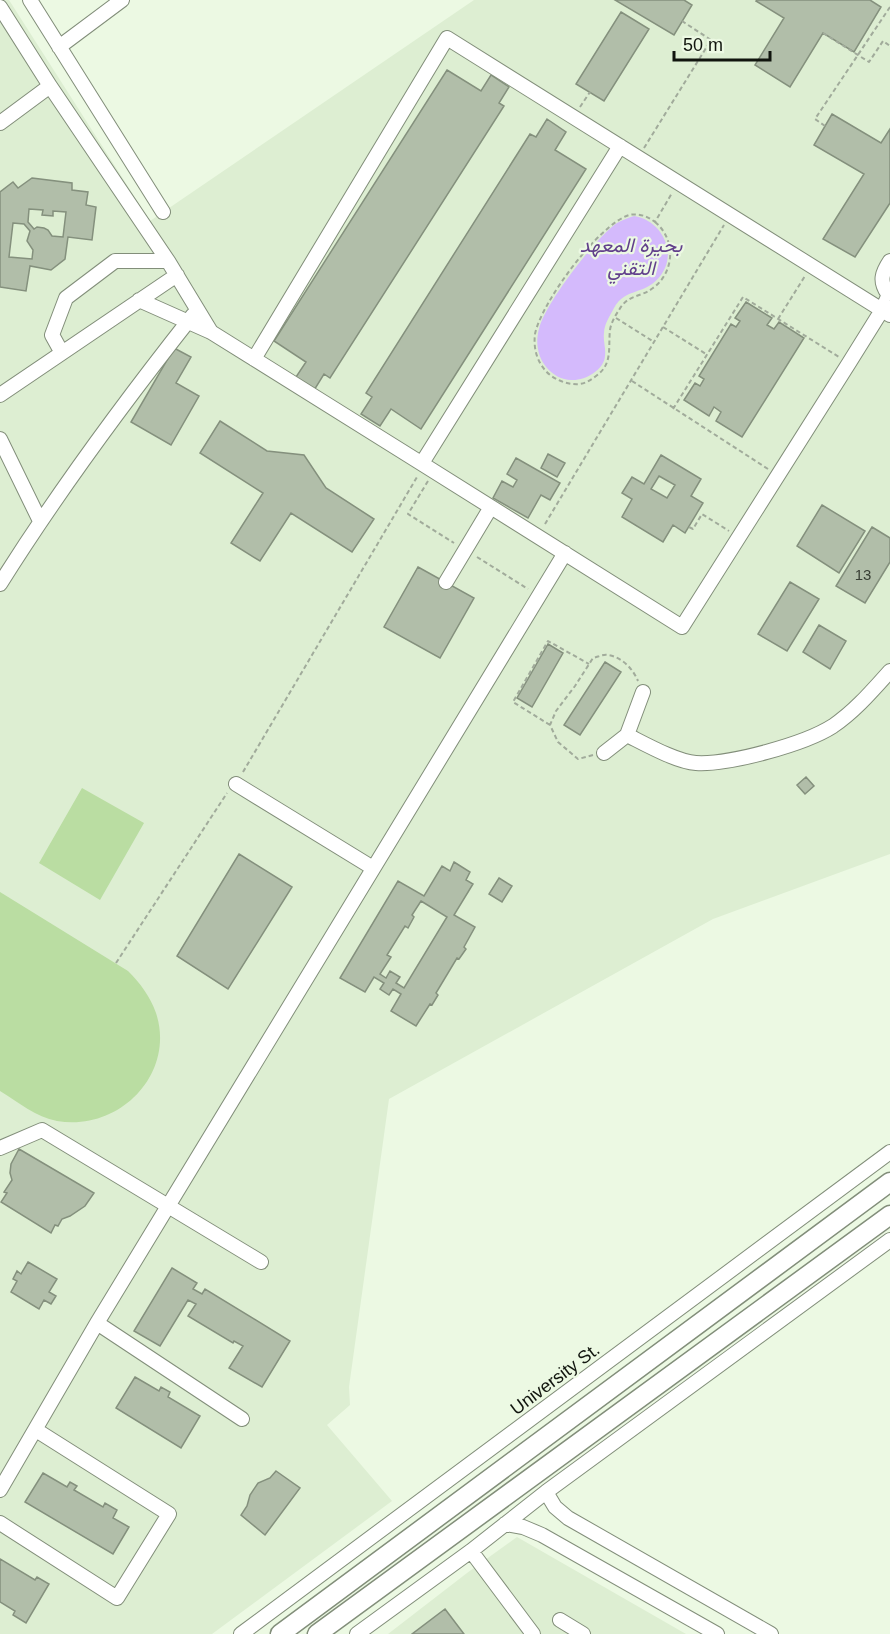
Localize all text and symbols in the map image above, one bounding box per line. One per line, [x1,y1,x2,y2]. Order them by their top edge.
scale bar [674,24,770,62]
text: 50 m [683,35,723,55]
water label: بحيرة المعهد التقني [580,234,683,285]
house number: 13 [855,566,871,583]
street label: University St. [507,1339,603,1419]

